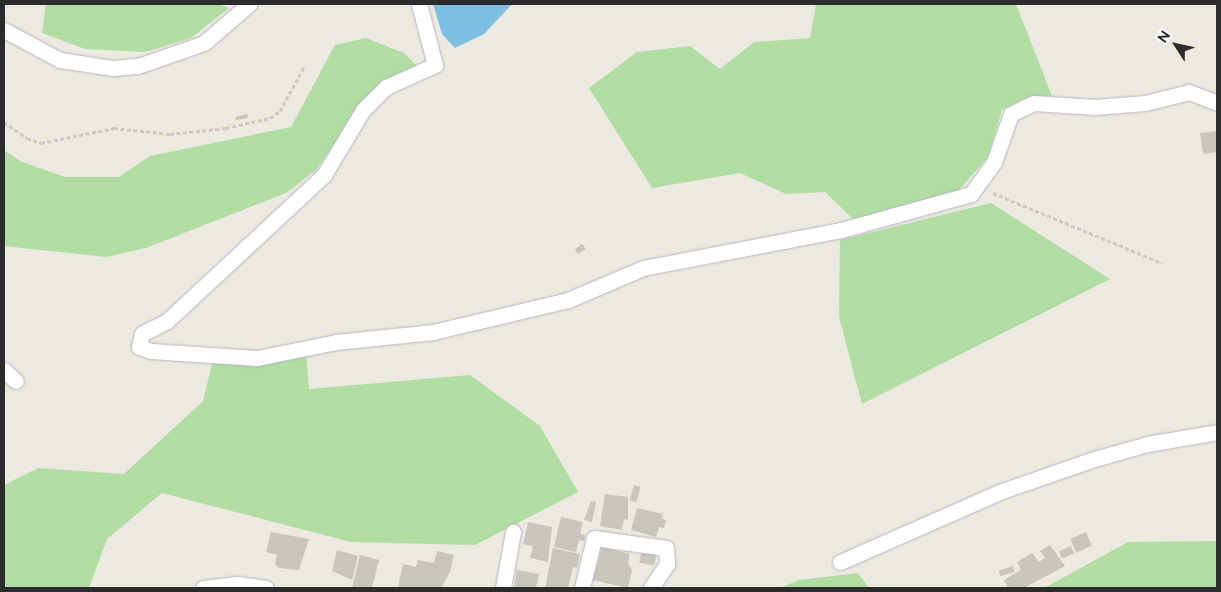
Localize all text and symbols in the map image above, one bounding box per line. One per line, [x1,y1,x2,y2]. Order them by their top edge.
north arrow [1151,20,1201,70]
text: N [1154,27,1173,45]

